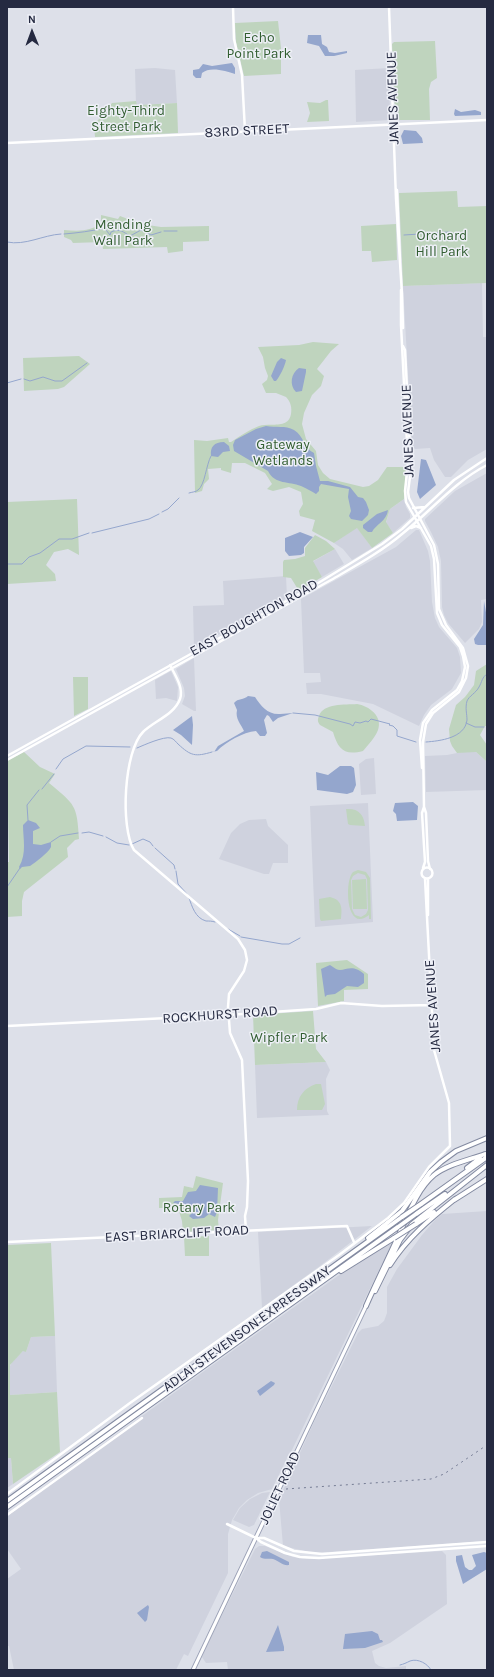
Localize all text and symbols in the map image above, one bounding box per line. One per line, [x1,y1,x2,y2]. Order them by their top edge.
north arrow [12,12,52,52]
text: N [28,13,36,26]
park label: Echo Point Park [226,30,292,62]
street label: JANES AVENUE [383,51,403,145]
park label: Eighty-Third Street Park [87,103,165,136]
street label: 83RD STREET [204,120,290,142]
park label: Mending Wall Park [93,217,153,250]
park label: Orchard Hill Park [415,228,469,260]
street label: JANES AVENUE [398,384,418,478]
park label: Gateway Wetlands [253,437,313,470]
street label: EAST BOUGHTON ROAD [187,576,321,660]
street label: JANES AVENUE [421,959,445,1053]
street label: ROCKHURST ROAD [162,1003,278,1027]
park label: Wipfler Park [250,1030,328,1046]
park label: Rotary Park [163,1200,235,1216]
street label: EAST BRIARCLIFF ROAD [104,1222,250,1246]
street label: ADLAI STEVENSON EXPRESSWAY [160,1262,334,1396]
street label: JOLIET ROAD [256,1449,304,1527]

